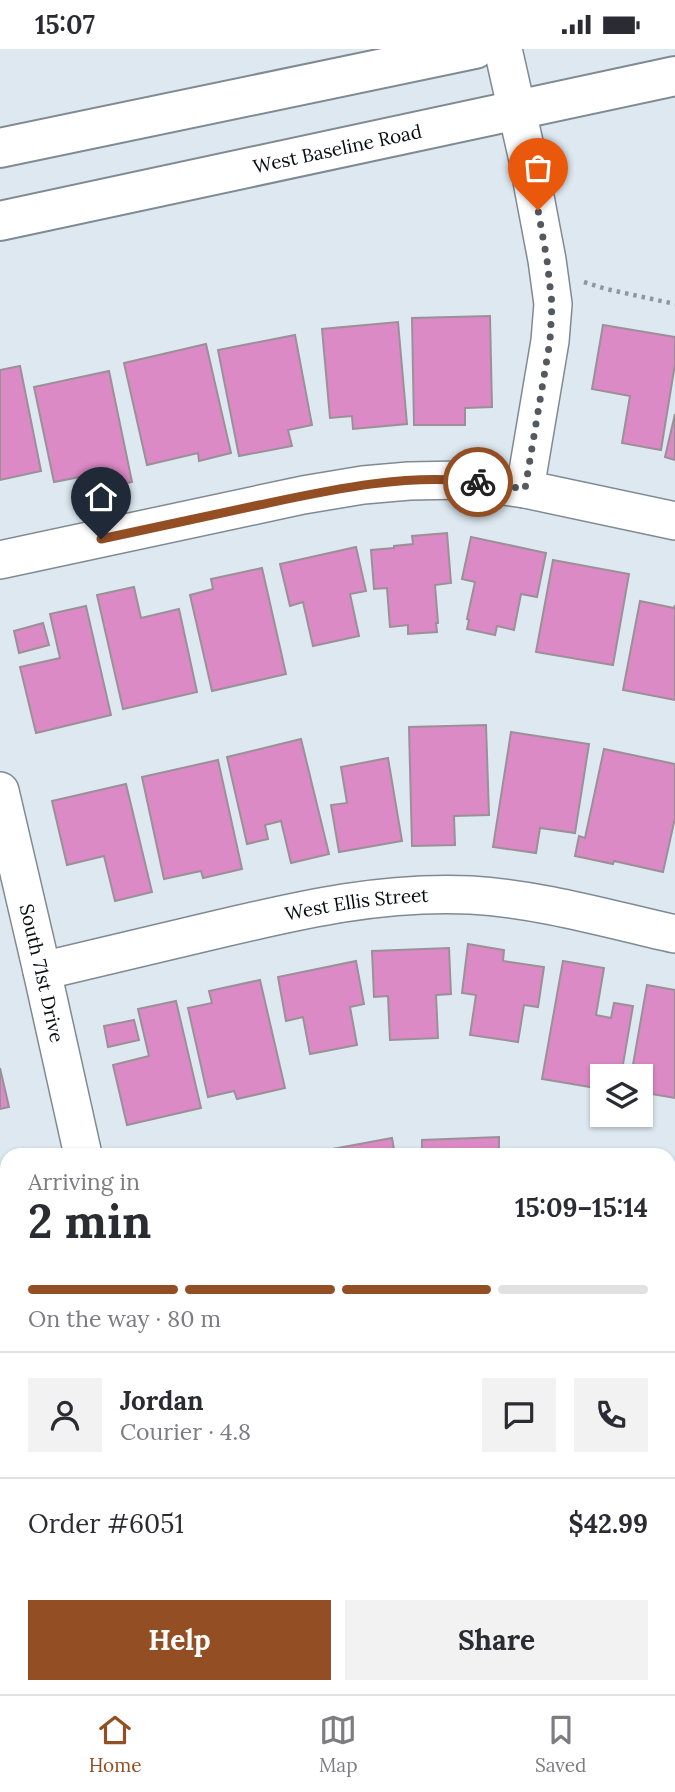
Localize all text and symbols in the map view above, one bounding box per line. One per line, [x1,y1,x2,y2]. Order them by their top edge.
text: 15:07 [35,8,95,41]
street label: West Baseline Road [251,119,424,178]
pin [508,138,568,210]
icon: bag [519,149,557,187]
courier [443,447,513,517]
icon: bike [459,463,497,501]
pin [71,467,131,539]
icon: home [82,478,120,516]
street label: West Ellis Street [283,883,429,926]
street label: South 71st Drive [15,902,70,1045]
map controls [590,1064,653,1127]
button: layers [590,1064,653,1127]
text: Arriving in [28,1167,140,1196]
text: 15:09–15:14 [515,1191,648,1224]
text: 2 min [28,1192,151,1251]
text: On the way · 80 m [28,1304,221,1333]
button: person [28,1378,102,1452]
button: chat [482,1378,556,1452]
button: phone [574,1378,648,1452]
text: Jordan [120,1384,204,1417]
text: Courier · 4.8 [120,1417,251,1446]
text: Order #6051 [28,1507,184,1540]
text: $42.99 [569,1507,648,1540]
button: Help [28,1600,331,1680]
button: Share [345,1600,648,1680]
tab: Home [89,1711,142,1777]
tab: Map [319,1711,357,1777]
tab: Saved [535,1711,586,1777]

